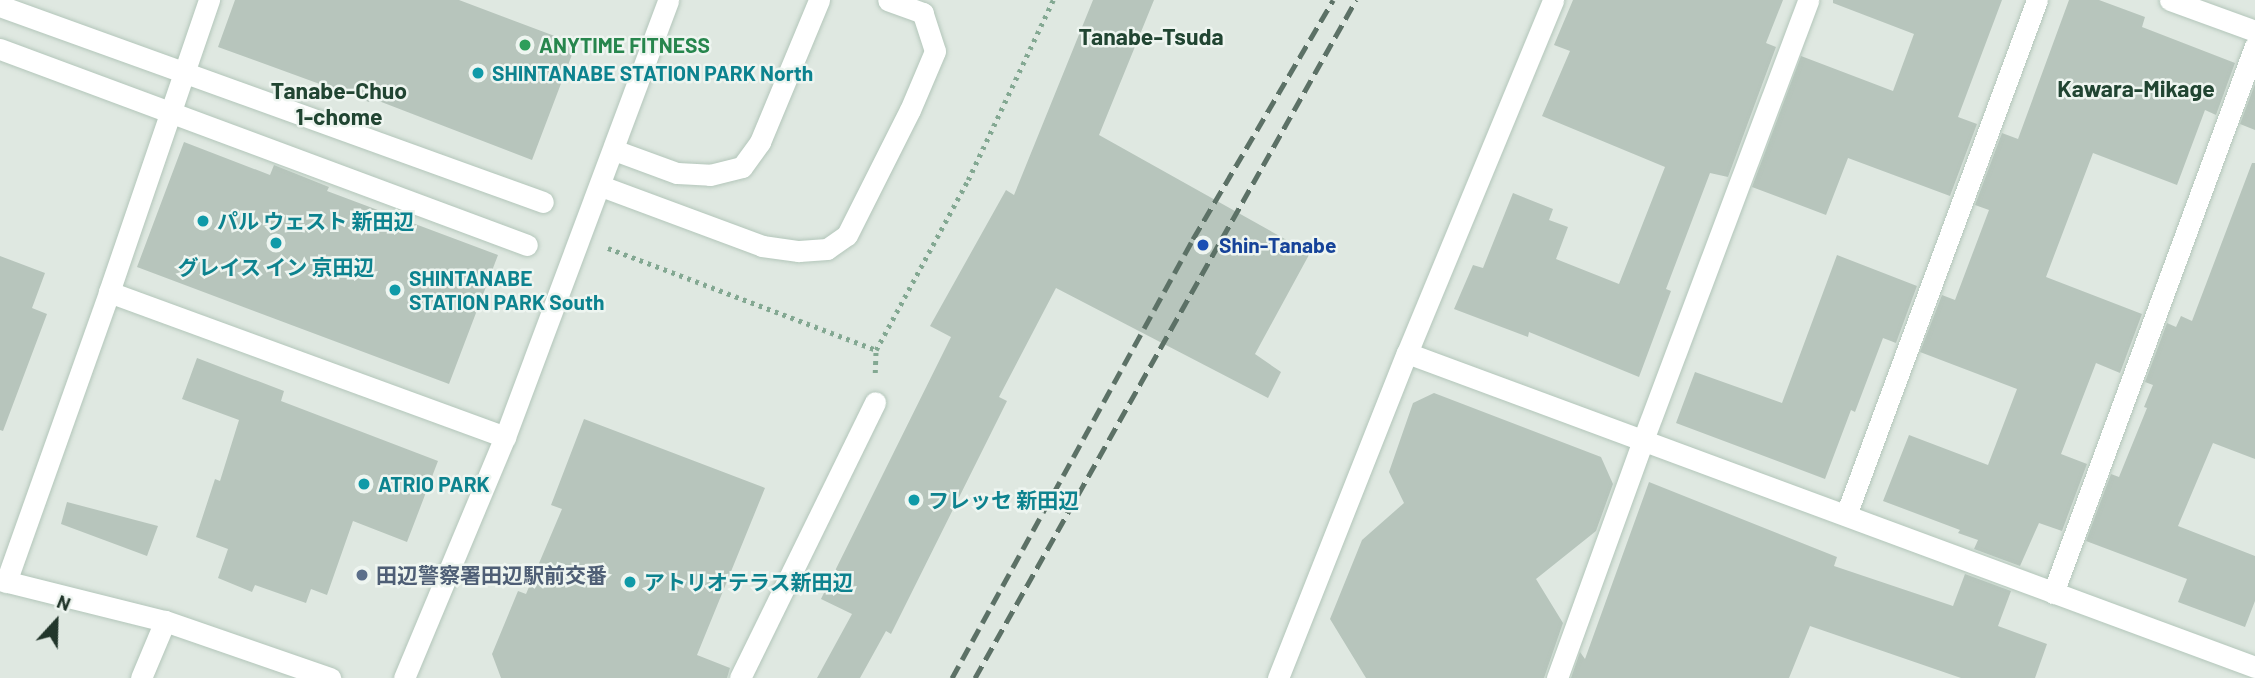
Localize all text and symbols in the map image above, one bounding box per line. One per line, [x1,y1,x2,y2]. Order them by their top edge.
district label: Tanabe-Tsuda [1078,22,1224,50]
place label: ANYTIME FITNESS [539,32,710,58]
marker: ANYTIME FITNESS [517,37,533,53]
place label: SHINTANABE STATION PARK North [492,60,813,86]
marker: SHINTANABE STATION PARK North [470,65,486,81]
district label: Kawara-Mikage [2057,74,2215,102]
district label: Tanabe-Chuo 1-chome [271,76,407,130]
place label: パル ウェスト 新田辺 [217,208,414,234]
marker: パル ウェスト 新田辺 [195,213,211,229]
place label: Shin-Tanabe [1219,232,1336,258]
marker: グレイス イン 京田辺 [268,235,284,251]
marker: Shin-Tanabe [1193,235,1213,255]
place label: グレイス イン 京田辺 [177,254,375,280]
place label: SHINTANABE STATION PARK South [409,265,604,315]
marker: SHINTANABE STATION PARK South [387,282,403,298]
place label: ATRIO PARK [378,471,490,497]
marker: ATRIO PARK [356,476,372,492]
place label: フレッセ 新田辺 [928,487,1079,513]
marker: フレッセ 新田辺 [906,492,922,508]
place label: 田辺警察署田辺駅前交番 [376,562,607,588]
marker: 田辺警察署田辺駅前交番 [354,567,370,583]
place label: アトリオテラス新田辺 [644,569,854,595]
marker: アトリオテラス新田辺 [622,574,638,590]
north arrow [21,587,91,657]
text: N [54,589,74,615]

